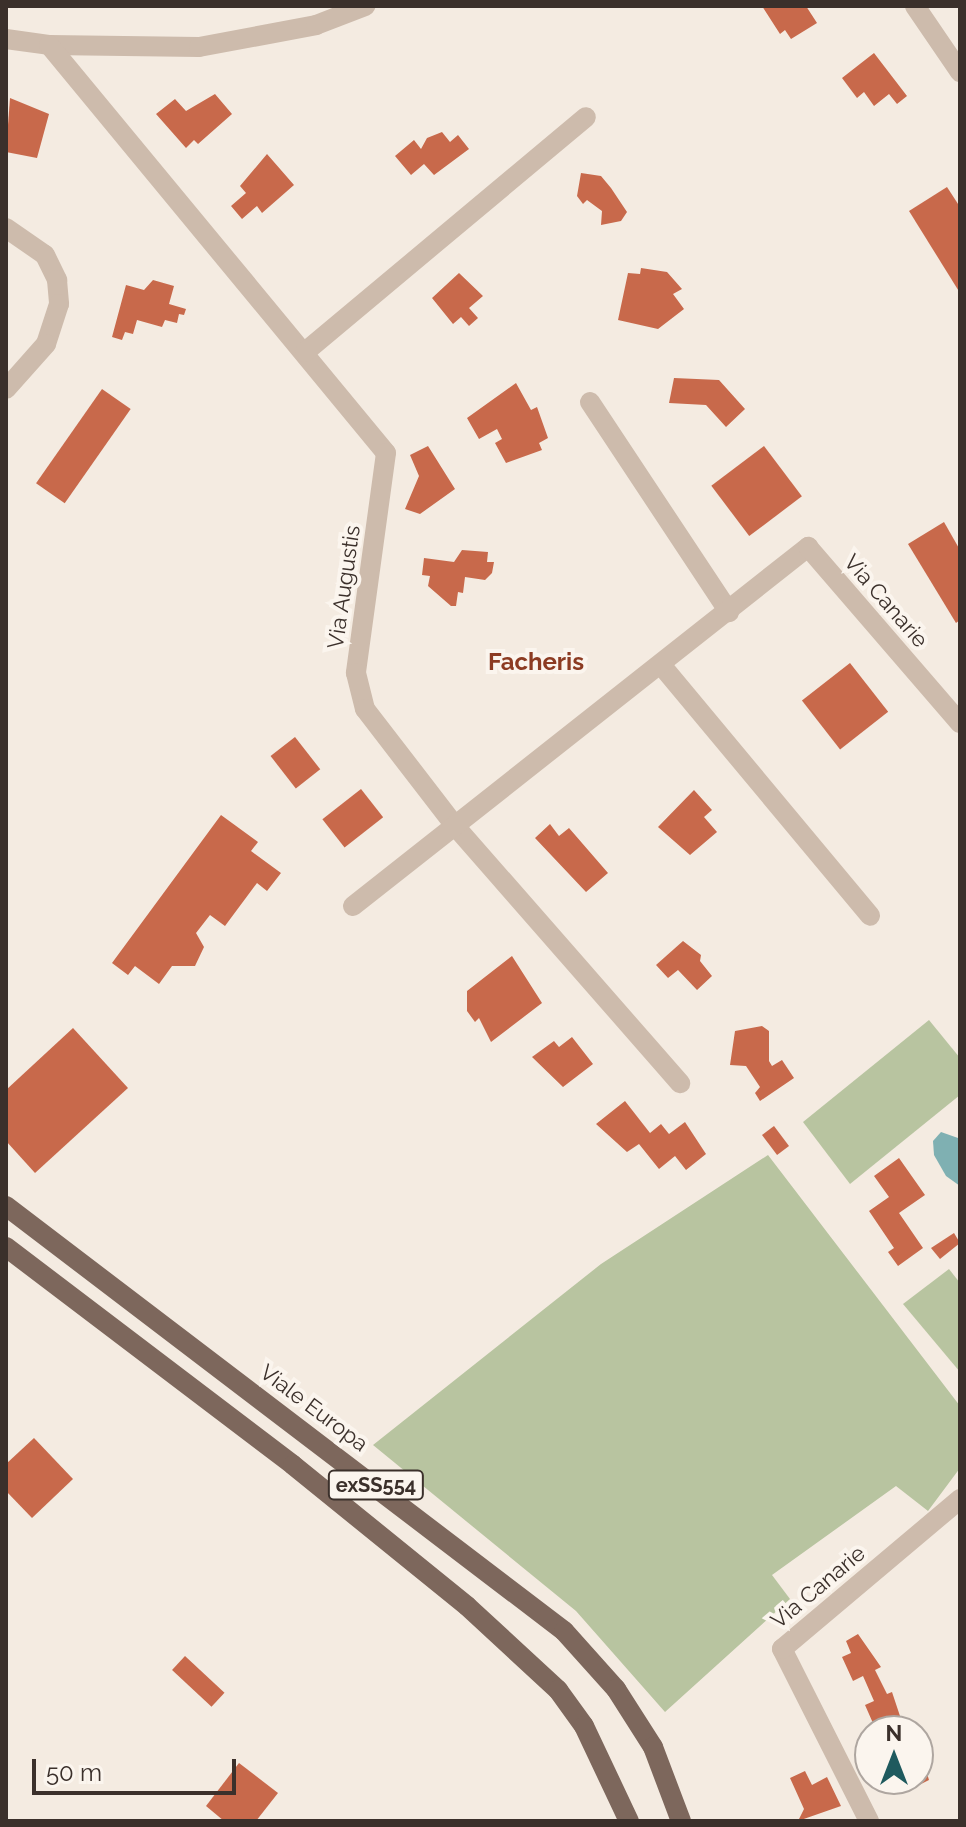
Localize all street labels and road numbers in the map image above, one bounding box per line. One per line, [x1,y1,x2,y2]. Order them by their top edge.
street label: Via Augustis [322,523,366,651]
street label: Via Canarie [838,549,934,653]
street label: Viale Europa [255,1359,373,1457]
road number: exSS554 [326,1469,426,1501]
street label: Via Canarie [766,1540,870,1634]

